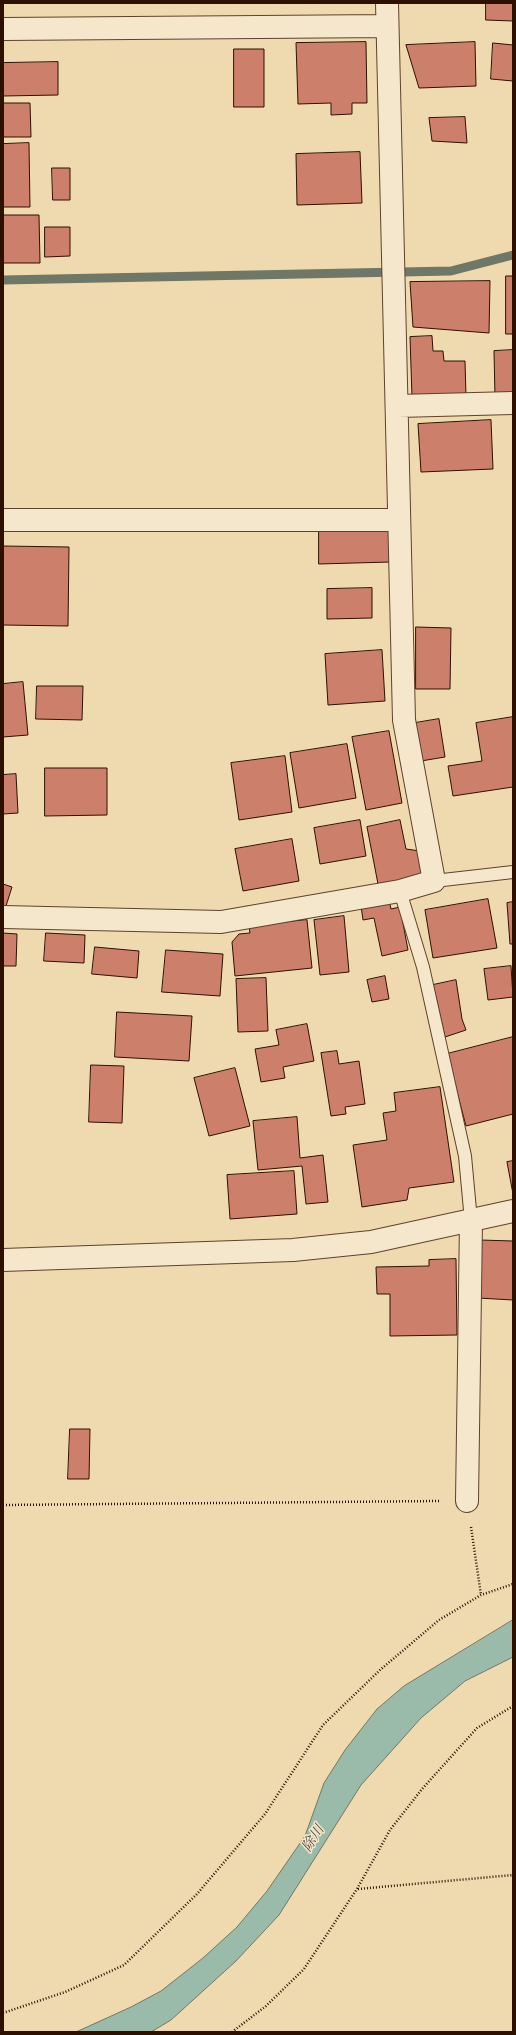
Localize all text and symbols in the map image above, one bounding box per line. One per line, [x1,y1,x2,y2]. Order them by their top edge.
water label: 除川 [299,1823,329,1855]

